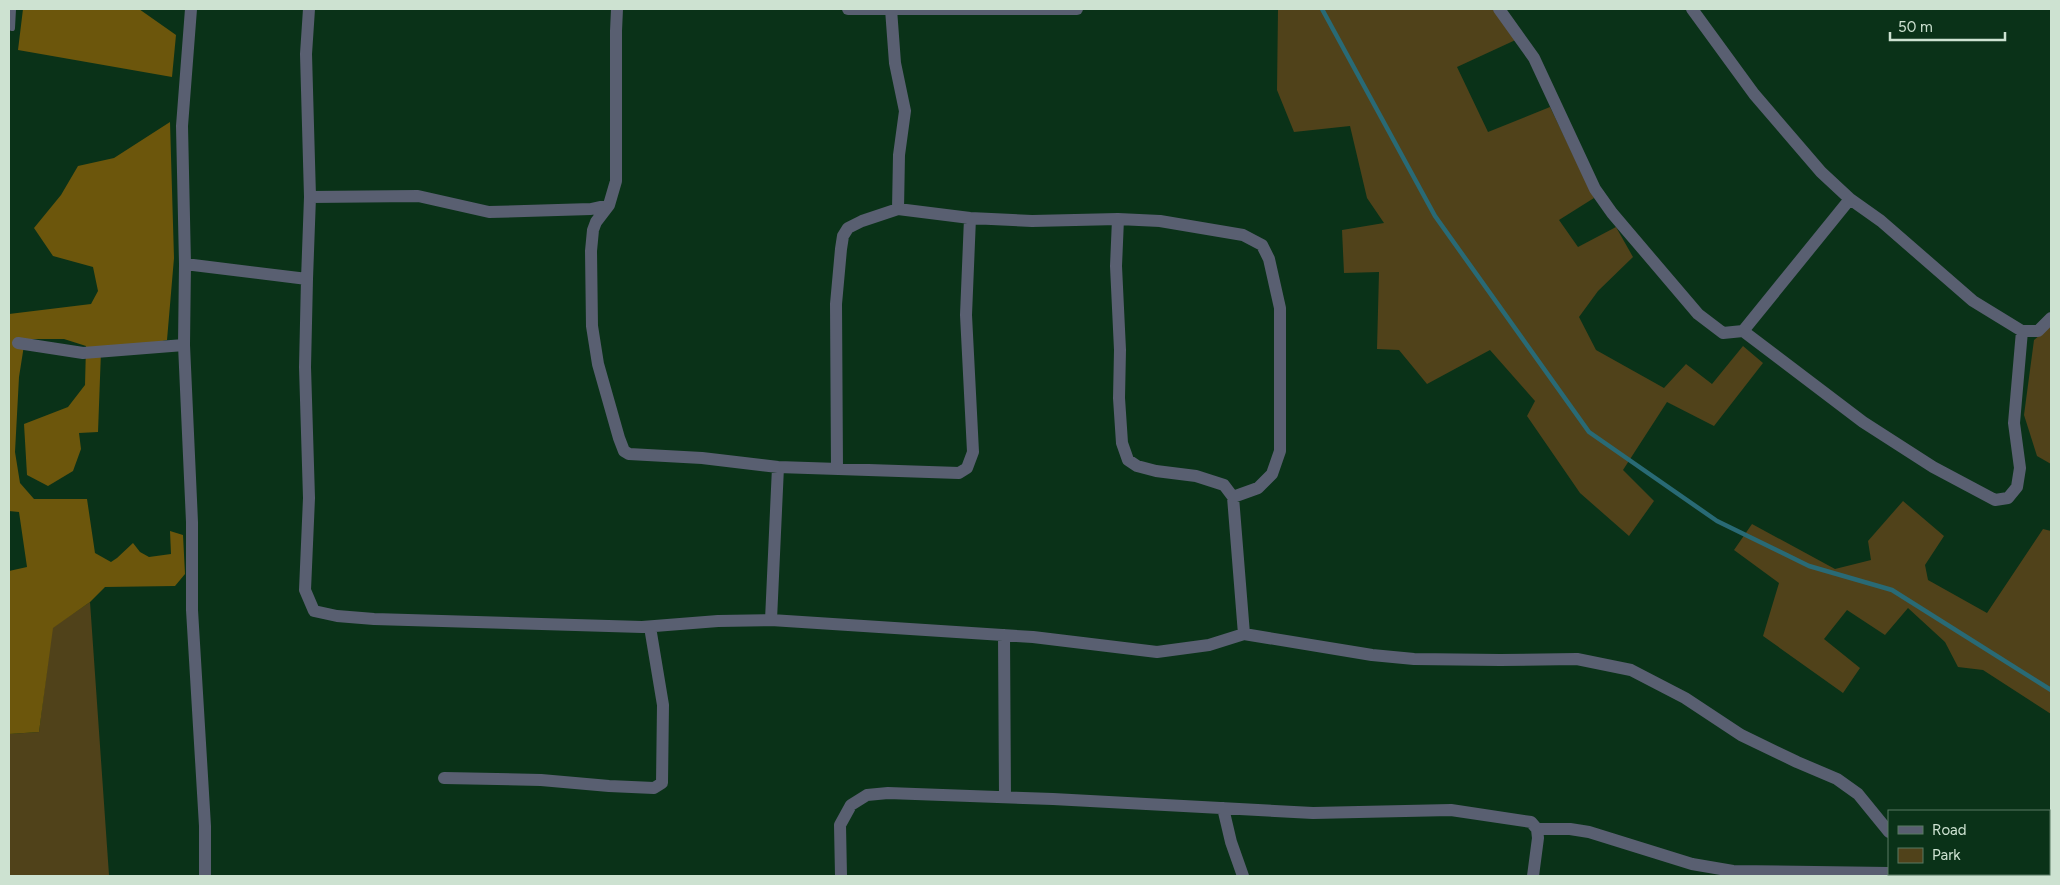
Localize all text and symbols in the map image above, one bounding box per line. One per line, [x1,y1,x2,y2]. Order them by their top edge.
scale bar [1890,10,2005,42]
text: 50 m [1898,18,1933,36]
legend [1888,810,2050,875]
text: Road [1932,821,1967,839]
text: Park [1932,846,1961,864]

